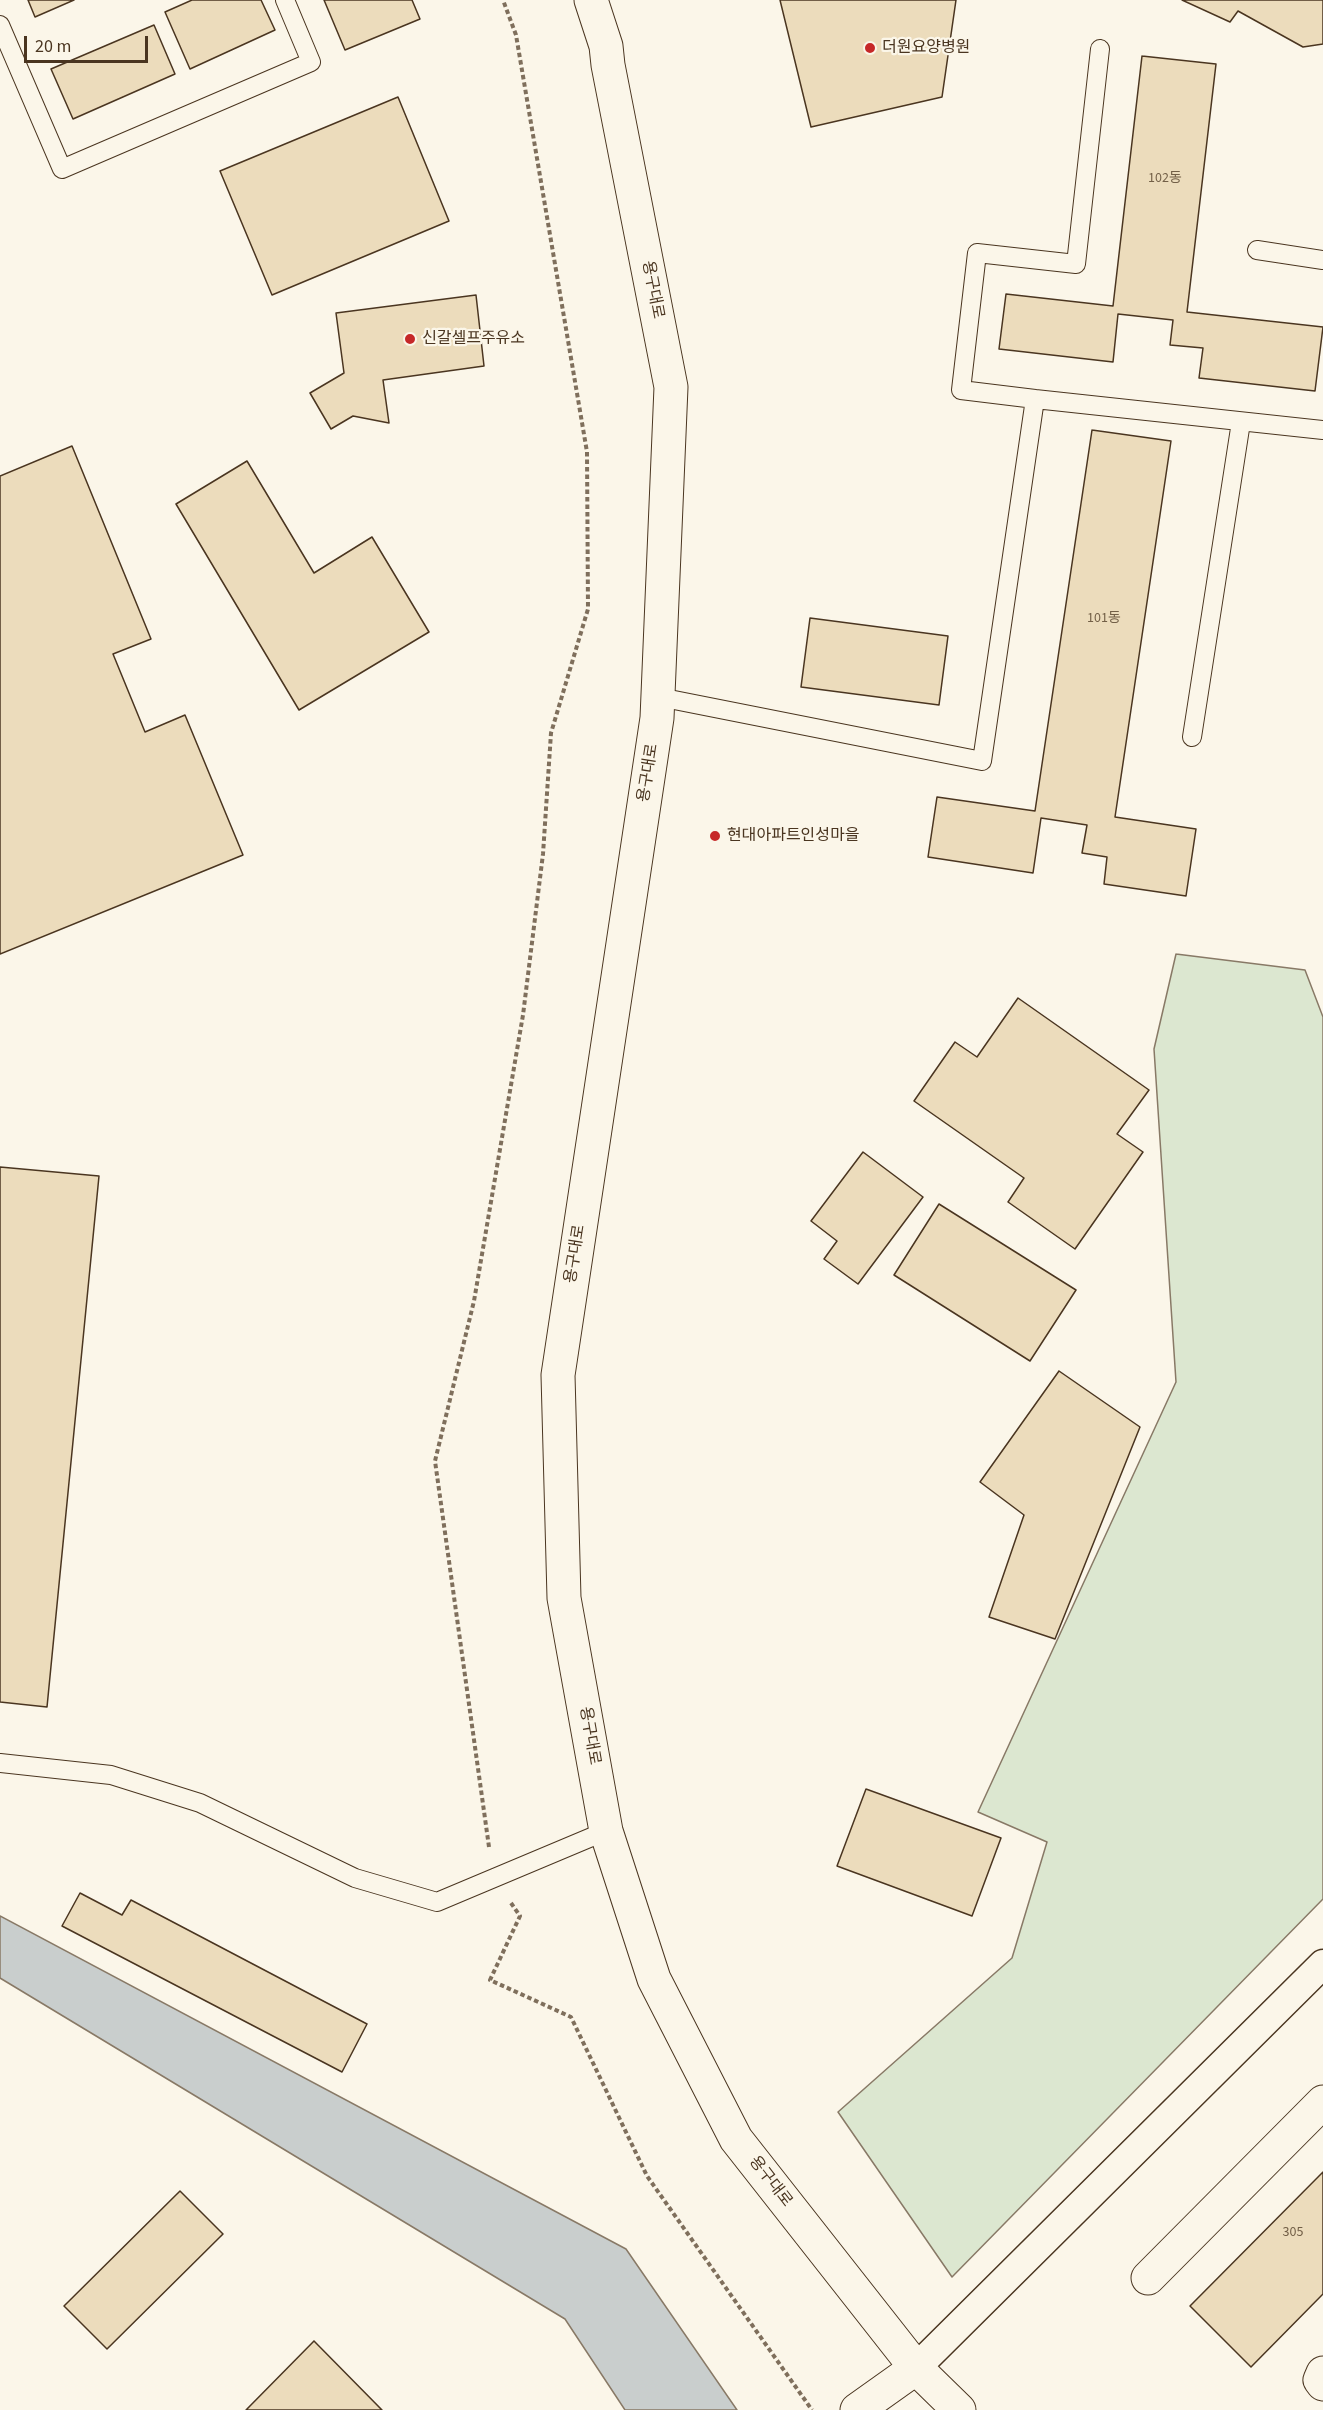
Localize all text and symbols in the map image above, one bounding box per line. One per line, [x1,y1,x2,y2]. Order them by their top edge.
scale bar [27,24,152,62]
text: 20 m [35,34,71,59]
place label: 더원요양병원 [882,38,970,58]
marker: 더원요양병원 [863,41,877,55]
house number: 102동 [1148,171,1182,187]
street label: 용구대로 [637,259,667,321]
place label: 신갈셀프주유소 [422,329,525,349]
marker: 신갈셀프주유소 [403,332,417,346]
house number: 101동 [1087,611,1121,627]
street label: 용구대로 [635,742,663,804]
place label: 현대아파트인성마을 [727,826,859,846]
marker: 현대아파트인성마을 [708,829,722,843]
street label: 용구대로 [562,1223,590,1285]
street label: 용구대로 [574,1705,604,1767]
street label: 용구대로 [744,2153,796,2211]
house number: 305 [1283,2225,1303,2241]

